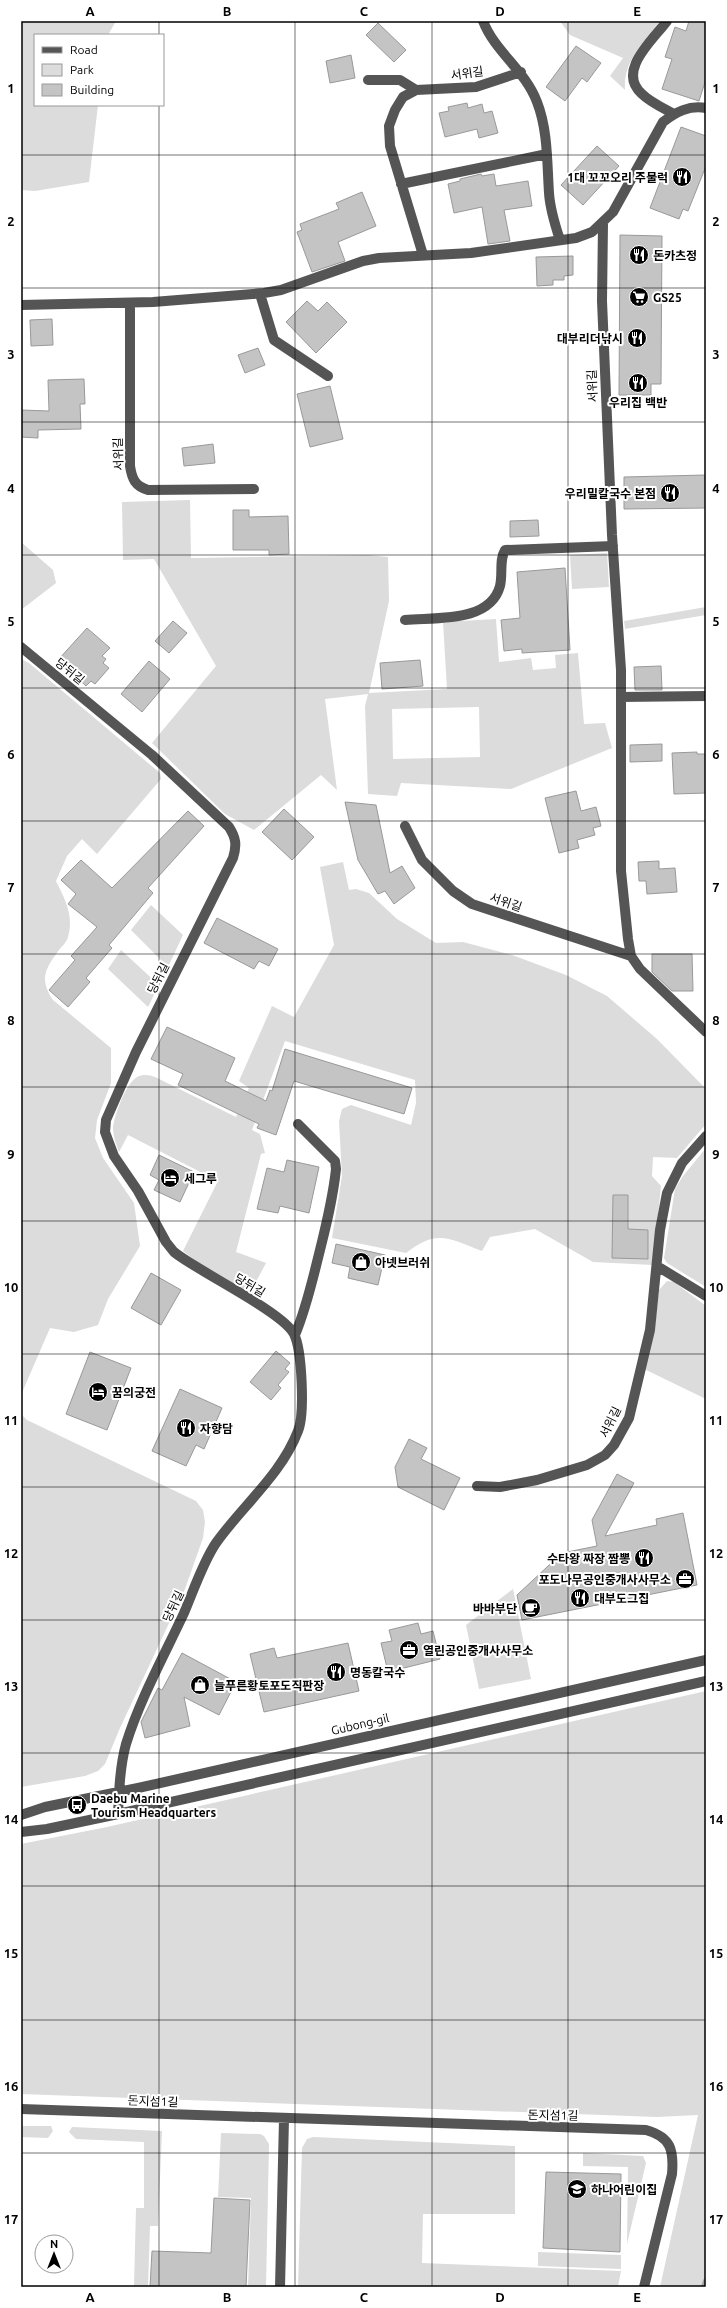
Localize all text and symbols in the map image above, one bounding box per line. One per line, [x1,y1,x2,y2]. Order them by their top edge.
text: A [85,4,95,18]
text: B [223,4,232,18]
text: C [360,4,369,18]
text: D [495,4,505,18]
text: E [633,4,641,18]
legend [34,34,164,106]
text: Road [70,43,98,56]
text: Park [70,63,94,76]
street label: 서위길 [450,64,484,82]
text: 1 [7,81,15,95]
text: 1 [712,81,720,95]
text: Building [70,83,114,96]
restaurant icon: 1대 꼬꼬오리 주물럭 [671,166,693,188]
place label: 1대 꼬꼬오리 주물럭 [567,171,668,184]
text: 2 [7,214,15,228]
text: 2 [712,214,720,228]
restaurant icon: 돈카츠정 [628,244,650,266]
place label: 돈카츠정 [653,249,697,262]
supermarket icon: GS25 [628,286,650,308]
place label: GS25 [653,291,682,304]
restaurant icon: 대부리더낚시 [626,327,648,349]
place label: 대부리더낚시 [557,332,623,345]
text: 3 [7,347,15,361]
text: 3 [712,347,720,361]
street label: 서위길 [585,369,599,403]
restaurant icon: 우리집 백반 [627,372,649,394]
place label: 우리집 백반 [609,396,667,409]
street label: 서위길 [111,437,125,471]
text: 4 [7,481,15,495]
text: 4 [712,481,720,495]
restaurant icon: 우리밀칼국수 본점 [659,482,681,504]
place label: 우리밀칼국수 본점 [565,487,656,500]
text: 5 [7,614,15,628]
text: 5 [712,614,720,628]
street label: 당뒤길 [53,656,87,686]
text: 6 [7,747,15,761]
text: 6 [712,747,720,761]
text: 7 [7,880,15,894]
text: 7 [712,880,720,894]
street label: 서위길 [488,890,524,914]
street label: 당뒤길 [145,960,171,996]
text: 8 [7,1013,15,1027]
text: 8 [712,1013,720,1027]
text: 9 [7,1147,15,1161]
text: 9 [712,1147,720,1161]
hotel icon: 세그루 [159,1167,181,1189]
place label: 세그루 [184,1172,217,1185]
shop icon: 아넷브러쉬 [350,1251,372,1273]
place label: 아넷브러쉬 [375,1256,430,1269]
street label: 당뒤길 [232,1271,268,1299]
text: 10 [4,1280,18,1294]
text: 10 [709,1280,723,1294]
hotel icon: 꿈의궁전 [87,1381,109,1403]
place label: 꿈의궁전 [112,1386,156,1399]
street label: 서위길 [597,1404,623,1440]
text: 11 [4,1413,18,1427]
text: 11 [709,1413,723,1427]
restaurant icon: 자향담 [175,1417,197,1439]
place label: 자향담 [200,1422,233,1435]
text: 12 [4,1546,18,1560]
text: 12 [709,1546,723,1560]
restaurant icon: 수타왕 짜장 짬뽕 [633,1547,655,1569]
place label: 수타왕 짜장 짬뽕 [547,1552,630,1565]
office icon: 포도나무공인중개사사무소 [674,1568,696,1590]
place label: 포도나무공인중개사사무소 [539,1573,671,1586]
restaurant icon: 대부도그집 [569,1587,591,1609]
street label: 당뒤길 [160,1588,186,1624]
place label: 대부도그집 [594,1592,649,1605]
cafe icon: 바바부단 [520,1597,542,1619]
place label: 바바부단 [473,1602,517,1615]
office icon: 열린공인중개사사무소 [398,1639,420,1661]
place label: 열린공인중개사사무소 [423,1644,533,1657]
restaurant icon: 명동칼국수 [325,1661,347,1683]
place label: 명동칼국수 [350,1666,405,1679]
shop icon: 늘푸른황토포도직판장 [189,1674,211,1696]
text: 13 [4,1679,18,1693]
place label: 늘푸른황토포도직판장 [214,1679,324,1692]
text: 13 [709,1679,723,1693]
street label: Gubong-gil [330,1711,390,1737]
place label: Daebu Marine Tourism Headquarters [91,1792,217,1819]
bus stop icon: Daebu Marine Tourism Headquarters [66,1794,88,1816]
text: 14 [4,1812,18,1826]
text: 14 [709,1812,723,1826]
text: 15 [4,1946,18,1960]
text: 15 [709,1946,723,1960]
text: 16 [4,2079,18,2093]
text: 16 [709,2079,723,2093]
street label: 돈지섬1길 [127,2094,179,2108]
street label: 돈지섬1길 [527,2108,579,2122]
school or university icon: 하나어린이집 [566,2178,588,2200]
place label: 하나어린이집 [591,2183,657,2196]
text: 17 [4,2212,18,2226]
text: 17 [709,2212,723,2226]
north arrow [34,2234,74,2274]
text: N [50,2238,58,2250]
text: A [85,2290,95,2304]
text: B [223,2290,232,2304]
text: C [360,2290,369,2304]
text: D [495,2290,505,2304]
text: E [633,2290,641,2304]

